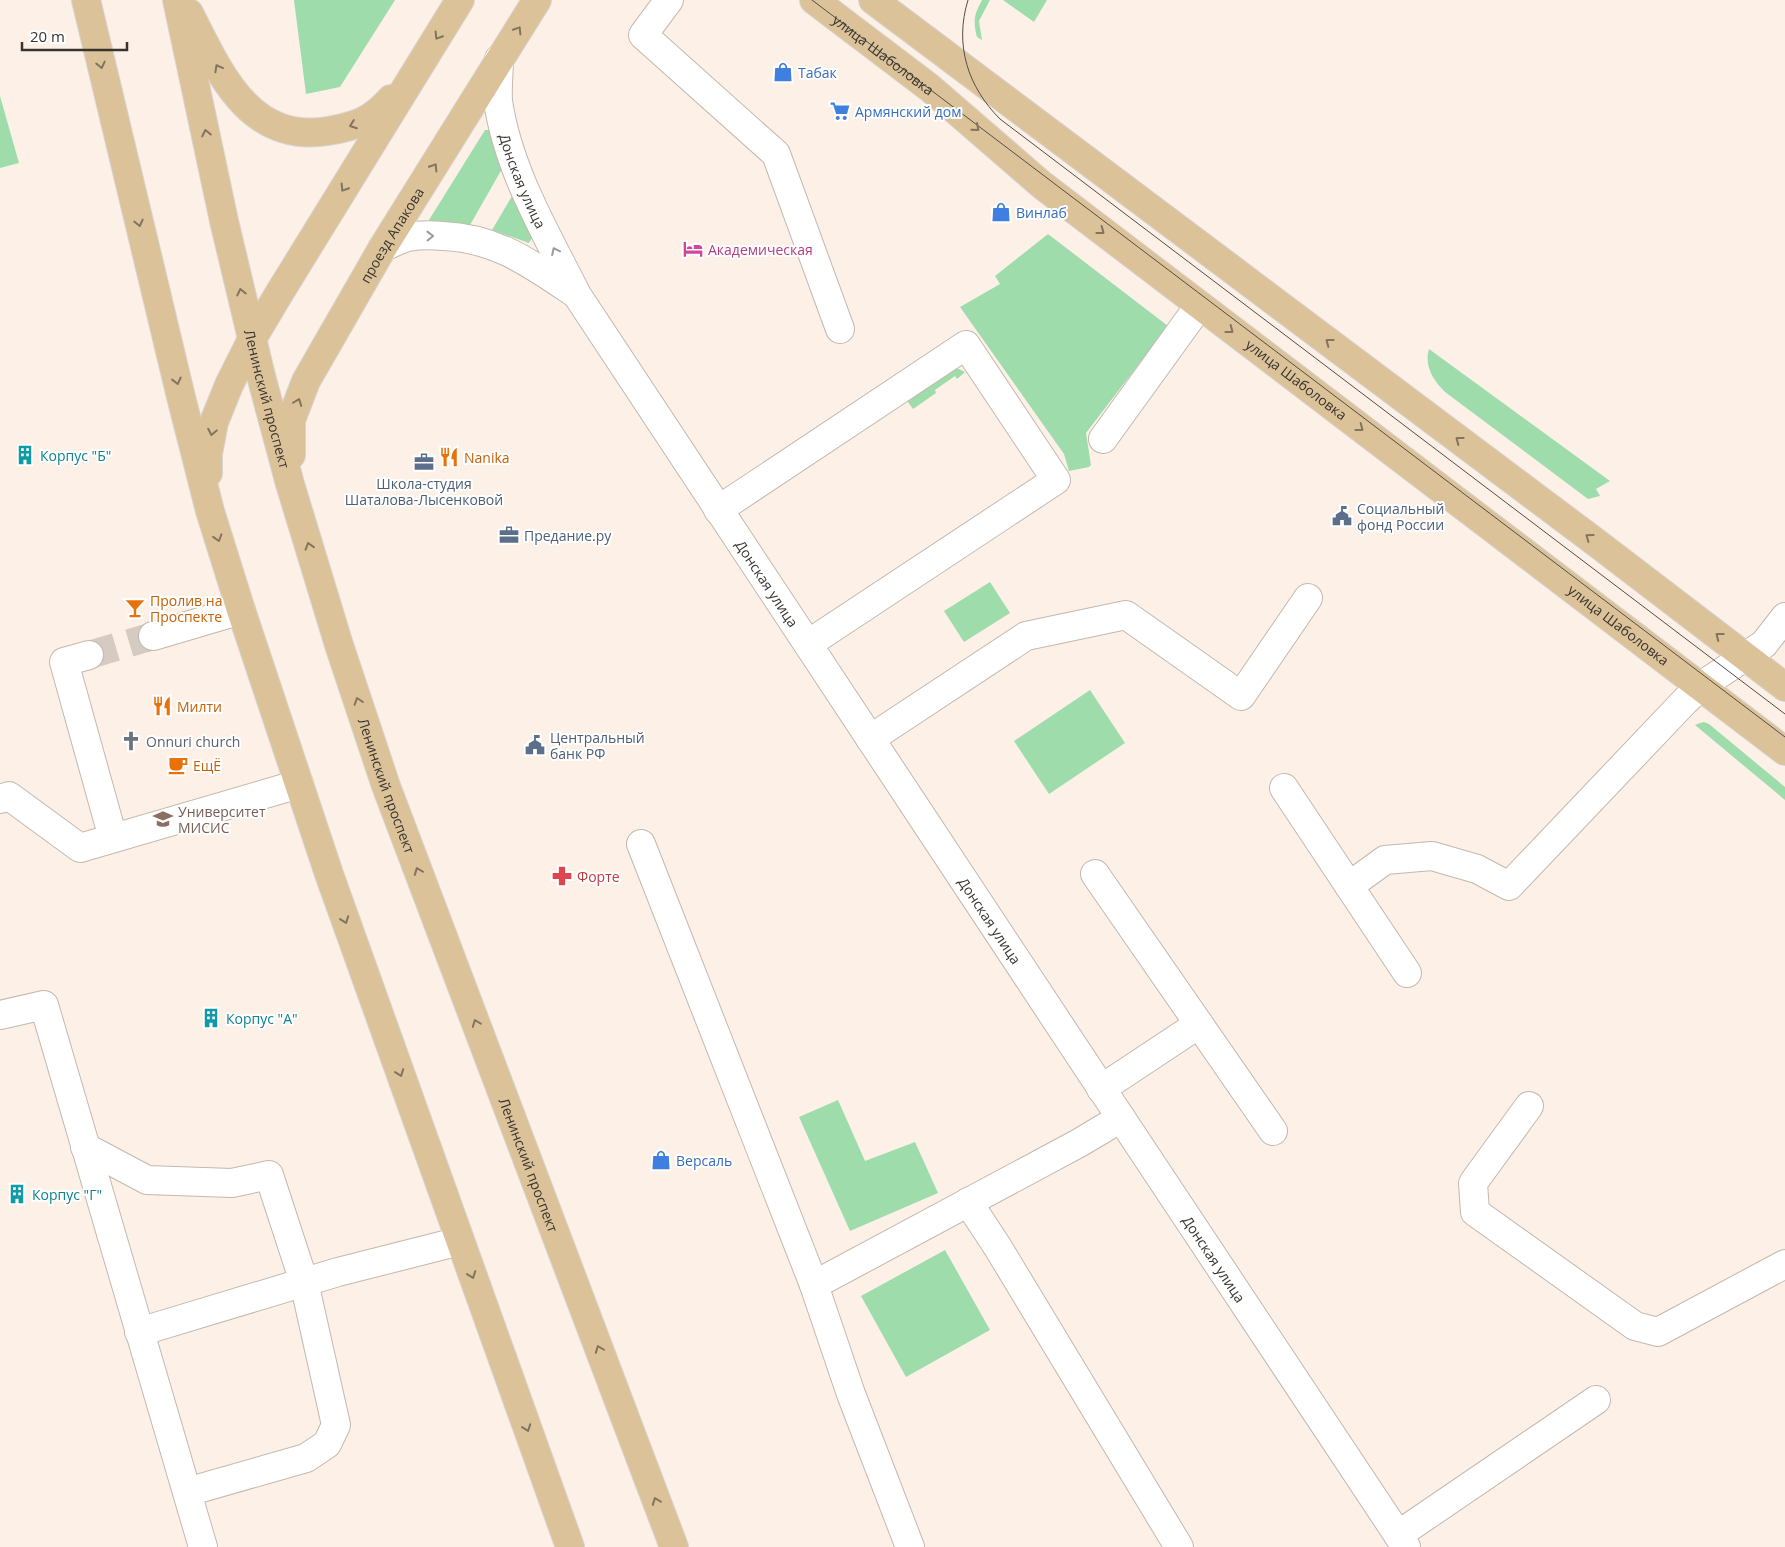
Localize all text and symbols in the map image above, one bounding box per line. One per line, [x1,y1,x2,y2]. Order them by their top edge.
street label: улица Шаболовка [829,10,938,99]
scale bar [22,20,128,52]
text: 20 m [30,26,65,46]
one-way arrow [512,26,522,35]
one-way arrow [434,30,444,39]
one-way arrow [95,60,106,69]
shop icon: Табак [772,61,794,83]
place label: Табак [798,63,838,82]
one-way arrow [214,64,224,73]
supermarket icon: Армянский дом [829,100,851,122]
place label: Армянский дом [855,102,961,121]
one-way arrow [349,119,358,129]
one-way arrow [970,122,979,131]
one-way arrow [201,129,211,138]
street label: Донская улица [496,131,551,231]
one-way arrow [427,163,437,172]
one-way arrow [341,182,350,191]
street label: проезд Апакова [355,183,428,286]
shop icon: Винлаб [990,201,1012,223]
place label: Винлаб [1016,203,1067,222]
one-way arrow [133,218,144,227]
one-way arrow [1095,225,1105,234]
one-way arrow [426,231,434,241]
hotel icon: Академическая [682,238,704,260]
place label: Академическая [708,240,813,259]
one-way arrow [551,247,561,256]
one-way arrow [236,288,247,296]
one-way arrow [1224,324,1233,332]
street label: Ленинский проспект [241,328,295,471]
street label: улица Шаболовка [1242,334,1351,424]
one-way arrow [1326,340,1335,348]
one-way arrow [171,376,182,385]
one-way arrow [292,398,302,407]
one-way arrow [1354,422,1363,430]
one-way arrow [207,428,218,436]
one-way arrow [1455,437,1465,446]
building icon: Корпус "Б" [14,444,36,466]
place label: Корпус "Б" [40,446,111,465]
restaurant icon: Nanika [438,446,460,468]
place label: Nanika [464,448,510,467]
office icon: Школа-студия Шаталова-Лысенковой [413,451,435,473]
place label: Школа-студия Шаталова-Лысенковой [345,474,503,509]
place label: Социальный фонд России [1357,499,1444,534]
public building icon: Социальный фонд России [1331,505,1353,527]
office icon: Предание.ру [498,524,520,546]
place label: Предание.ру [524,526,612,545]
one-way arrow [213,533,223,541]
one-way arrow [1586,535,1595,543]
street label: Донская улица [732,536,803,630]
one-way arrow [305,543,315,551]
street label: улица Шаболовка [1564,580,1673,669]
place label: Пролив на Проспекте [150,591,222,626]
bar icon: Пролив на Проспекте [124,597,146,619]
one-way arrow [1715,633,1725,642]
restaurant icon: Милти [151,695,173,717]
place label: Милти [177,697,222,716]
one-way arrow [354,697,364,706]
street label: Ленинский проспект [354,715,420,856]
place label: Центральный банк РФ [550,728,645,763]
church icon: Onnuri church [120,730,142,752]
place label: Onnuri church [146,732,240,751]
public building icon: Центральный банк РФ [524,734,546,756]
cafe icon: ЕщЁ [167,754,189,776]
place label: ЕщЁ [193,756,221,775]
place label: Университет МИСИС [178,802,266,837]
school or university icon: Университет МИСИС [152,808,174,830]
pharmacy icon: Форте [551,865,573,887]
one-way arrow [414,867,424,876]
place label: Форте [577,867,620,886]
street label: Донская улица [955,873,1026,967]
one-way arrow [339,915,349,923]
building icon: Корпус "А" [200,1007,222,1029]
place label: Корпус "А" [226,1009,298,1028]
one-way arrow [471,1019,482,1028]
one-way arrow [394,1068,404,1076]
street label: Ленинский проспект [495,1095,564,1235]
shop icon: Версаль [650,1149,672,1171]
place label: Версаль [676,1151,732,1170]
building icon: Корпус "Г" [6,1183,28,1205]
place label: Корпус "Г" [32,1185,102,1204]
street label: Донская улица [1179,1212,1250,1306]
one-way arrow [466,1270,476,1279]
one-way arrow [595,1346,605,1354]
one-way arrow [521,1423,531,1432]
one-way arrow [652,1498,662,1506]

